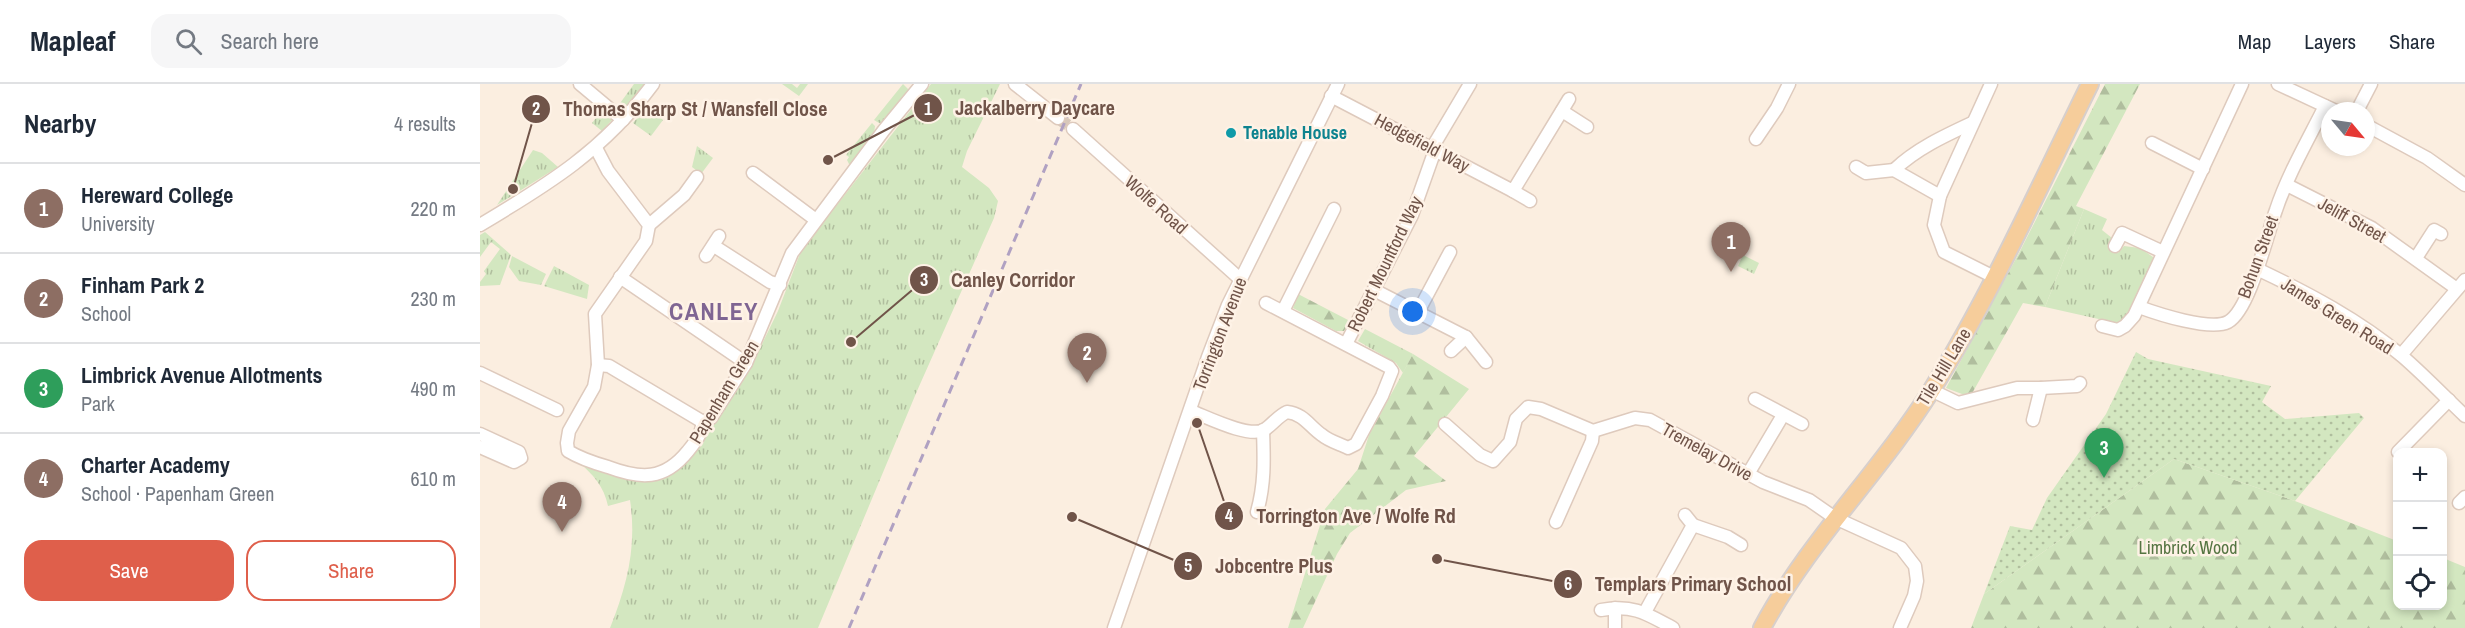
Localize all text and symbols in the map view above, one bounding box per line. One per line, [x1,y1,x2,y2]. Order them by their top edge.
search box [151,14,571,68]
text: Mapleaf [30,22,115,60]
icon: search [172,25,205,58]
text: Search here [220,26,319,56]
text: Map [2238,27,2271,56]
text: Layers [2304,27,2356,56]
text: Share [2389,27,2435,56]
callout: Jackalberry Daycare [913,89,1127,127]
callout: Thomas Sharp St / Wansfell Close [521,90,840,128]
text: Jackalberry Daycare [955,94,1115,121]
text: Thomas Sharp St / Wansfell Close [563,95,827,122]
text: 2 [532,96,540,121]
text: 1 [924,96,933,121]
north arrow [2321,102,2375,156]
text: Nearby [24,106,96,141]
street label: Hedgefield Way [1370,107,1475,178]
text: 4 results [394,110,456,137]
place label: Tenable House [1243,120,1347,145]
marker: Tenable House [1224,126,1238,140]
street label: Wolfe Road [1119,170,1193,240]
text: Hereward College [81,180,233,210]
street label: Robert Mountford Way [1341,191,1428,336]
street label: Jeliff Street [2314,191,2391,249]
text: 1 [39,195,48,222]
text: 220 m [410,195,456,222]
text: University [81,210,155,237]
street label: Bohun Street [2231,212,2284,302]
pin: 1 [1712,222,1750,272]
callout: Canley Corridor [909,261,1087,299]
text: Canley Corridor [951,266,1076,293]
text: 3 [920,267,928,292]
text: Finham Park 2 [81,270,204,300]
street label: James Green Road [2276,271,2398,360]
street label: Torrington Avenue [1186,274,1253,394]
text: 2 [39,285,48,312]
text: 230 m [410,285,456,312]
district label: CANLEY [669,295,759,327]
your location [1398,297,1427,326]
text: School [81,300,131,327]
street label: Tile Hill Lane [1911,323,1977,410]
pin: 2 [1068,334,1106,383]
street label: Papenham Green [683,335,764,448]
text: Limbrick Avenue Allotments [81,360,323,390]
text: 3 [39,375,48,402]
text: 490 m [410,375,456,402]
text: Park [81,390,115,417]
street label: Tremelay Drive [1657,416,1757,487]
pin: 3 [2084,428,2124,478]
map controls [2393,448,2447,610]
button: + [2393,448,2447,502]
text: Charter Academy [81,450,230,480]
text: 4 [39,465,48,492]
text: 610 m [410,465,456,492]
text: School · Papenham Green [81,480,274,507]
pin: 4 [542,482,581,532]
callout: Torrington Ave / Wolfe Rd [1214,497,1468,535]
text: Torrington Ave / Wolfe Rd [1256,502,1456,529]
button: − [2393,502,2447,556]
text: 4 [1225,503,1234,528]
park label: Limbrick Wood [2139,535,2238,560]
button: Save [24,540,234,601]
button: Share [246,540,456,601]
callout: Jobcentre Plus [1173,547,1344,585]
text: Jobcentre Plus [1215,552,1333,579]
text: 5 [1184,553,1192,578]
button: locate [2393,556,2447,610]
callout: Templars Primary School [1553,565,1804,603]
text: Templars Primary School [1595,570,1791,597]
text: 6 [1564,571,1572,596]

